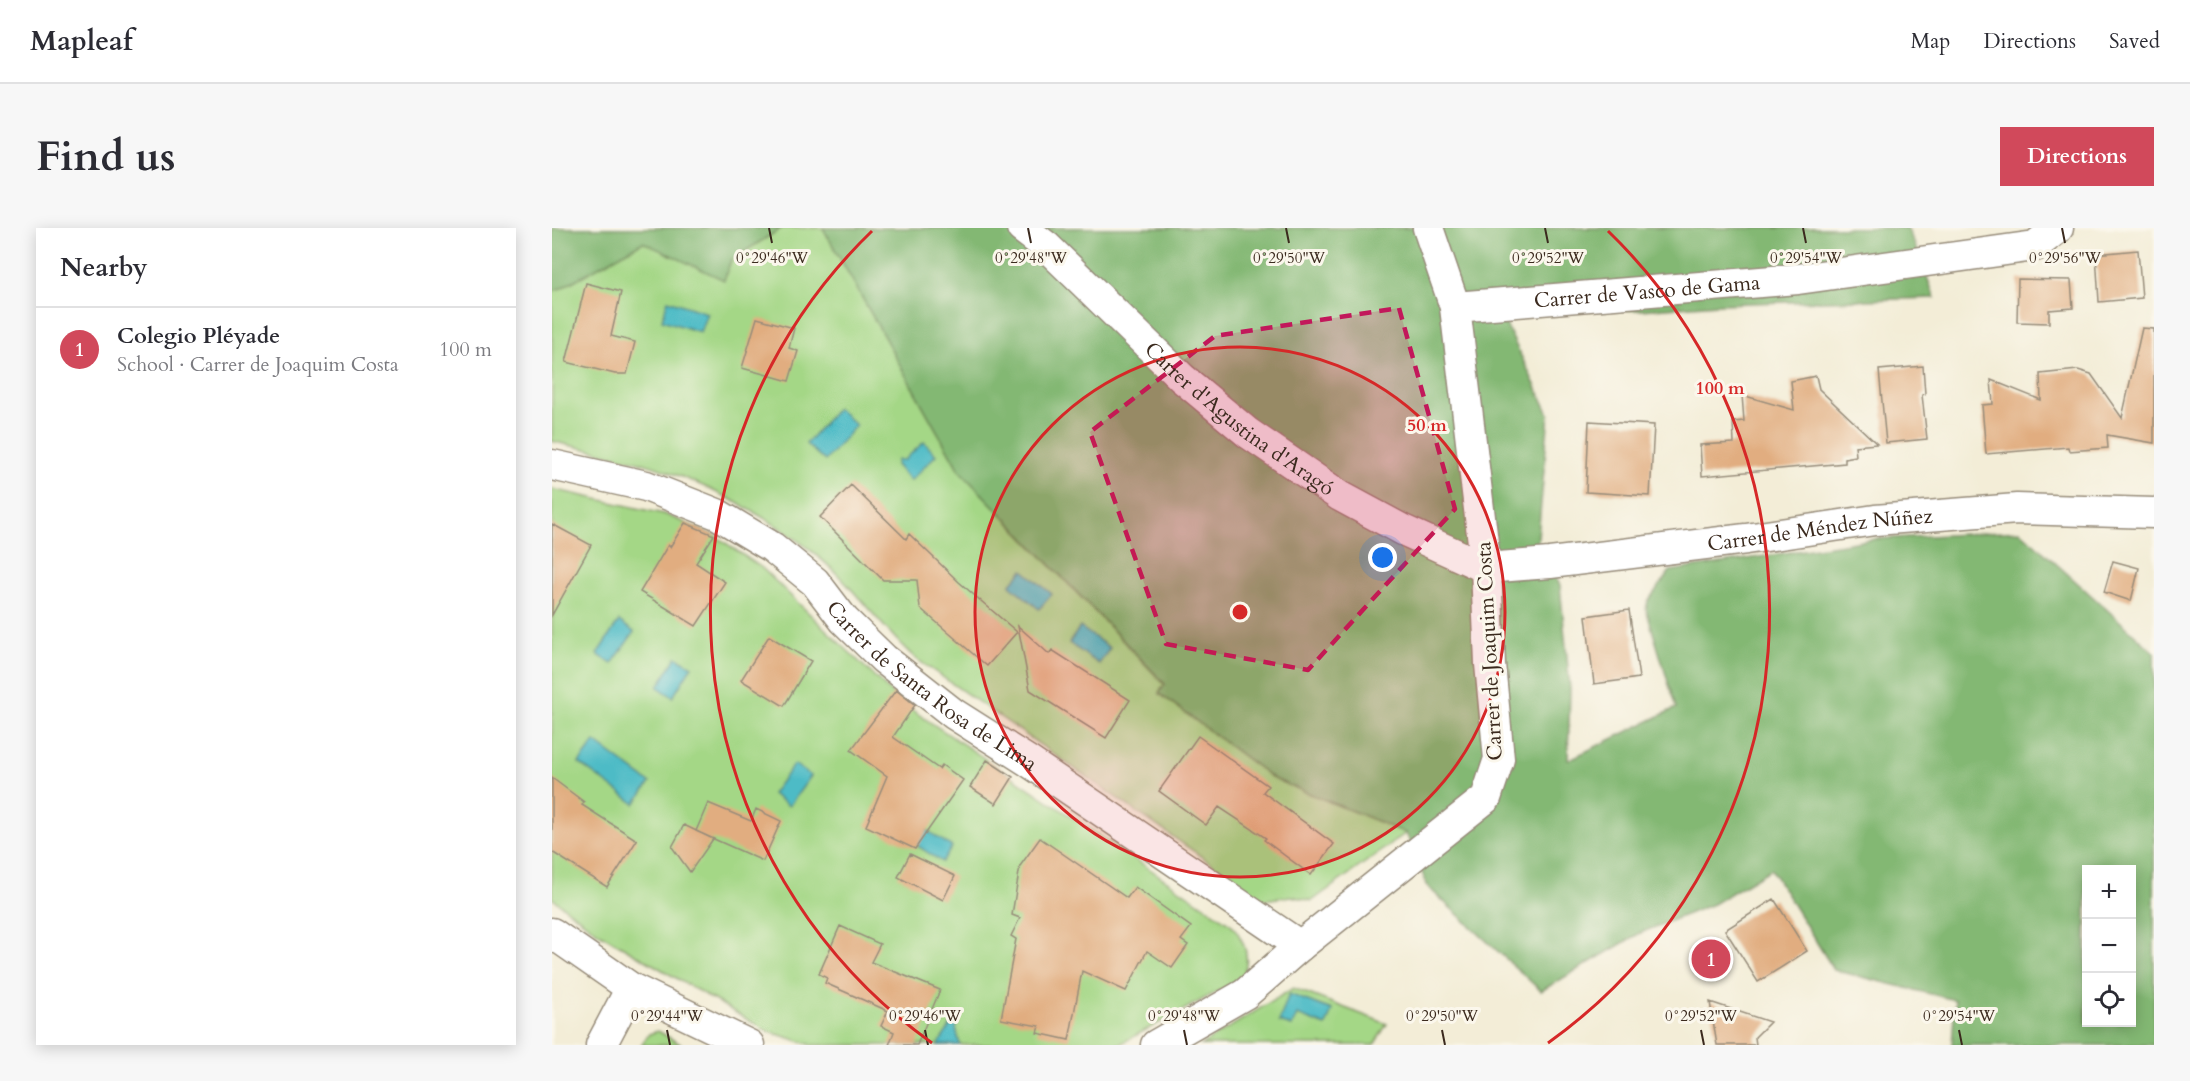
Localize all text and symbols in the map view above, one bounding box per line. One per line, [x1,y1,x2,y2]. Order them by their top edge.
text: Mapleaf [30,22,133,60]
text: Map [1910,27,1950,56]
text: Directions [1983,27,2076,56]
text: Saved [2109,27,2160,56]
button: Directions [2000,127,2154,186]
text: Find us [36,128,176,185]
text: 0°29'46"W [736,248,809,268]
text: 0°29'48"W [995,248,1068,268]
text: 0°29'50"W [1253,248,1326,268]
text: 0°29'52"W [1512,248,1585,268]
text: 0°29'54"W [1770,248,1843,268]
text: 0°29'56"W [2029,248,2102,268]
text: Nearby [60,250,148,285]
street label: Carrer de Vasco de Gama [1533,268,1761,316]
text: Colegio Pléyade [117,321,280,351]
street label: Carrer d'Agustina d'Aragó [1138,335,1340,503]
text: 1 [74,336,85,363]
text: 100 m [439,336,492,363]
text: School · Carrer de Joaquim Costa [117,351,399,378]
text: 100 m [1695,376,1745,401]
text: 50 m [1407,413,1447,438]
street label: Carrer de Méndez Núñez [1706,502,1934,559]
street label: Carrer de Joaquim Costa [1469,541,1510,761]
your location [1368,543,1397,572]
street label: Carrer de Santa Rosa de Lima [819,595,1043,778]
centre of rings [1230,602,1250,622]
map controls [2082,865,2136,1027]
button: + [2082,865,2136,919]
button: − [2082,919,2136,973]
pin: 1 [1692,936,1730,982]
button: locate [2082,973,2136,1027]
text: 0°29'44"W [631,1006,704,1026]
text: 0°29'46"W [889,1006,962,1026]
text: 0°29'48"W [1148,1006,1221,1026]
text: 0°29'50"W [1406,1006,1479,1026]
text: 0°29'52"W [1665,1006,1738,1026]
text: 0°29'54"W [1923,1006,1996,1026]

